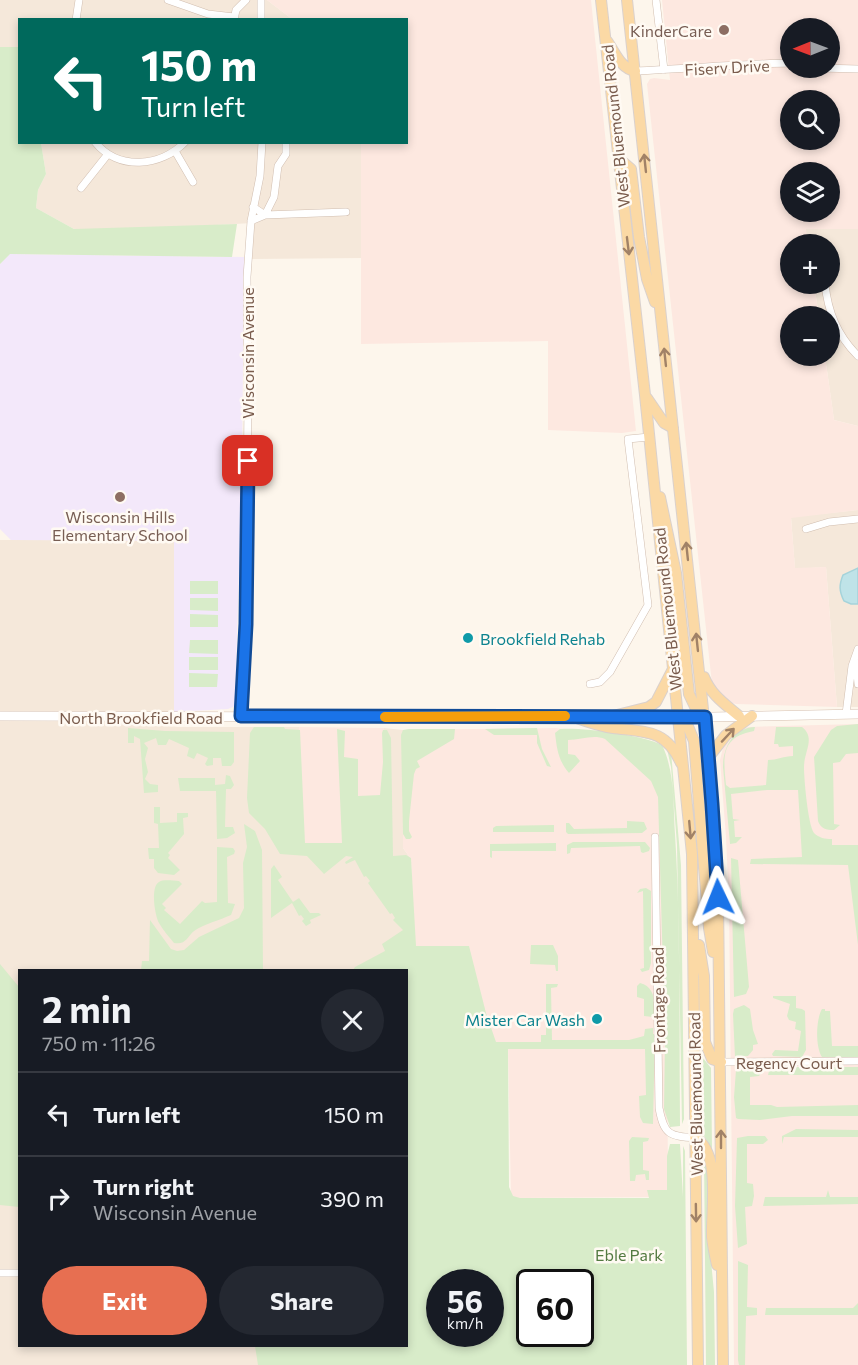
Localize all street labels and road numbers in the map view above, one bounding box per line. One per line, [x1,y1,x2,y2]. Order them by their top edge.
street label: West Bluemound Road [597,44,633,208]
street label: Fiserv Drive [684,55,770,79]
street label: Wisconsin Avenue [238,287,257,419]
street label: West Bluemound Road [649,527,685,691]
street label: North Brookfield Road [59,708,223,727]
street label: Frontage Road [648,947,668,1053]
street label: West Bluemound Road [684,1012,706,1176]
street label: Regency Court [736,1053,843,1072]

